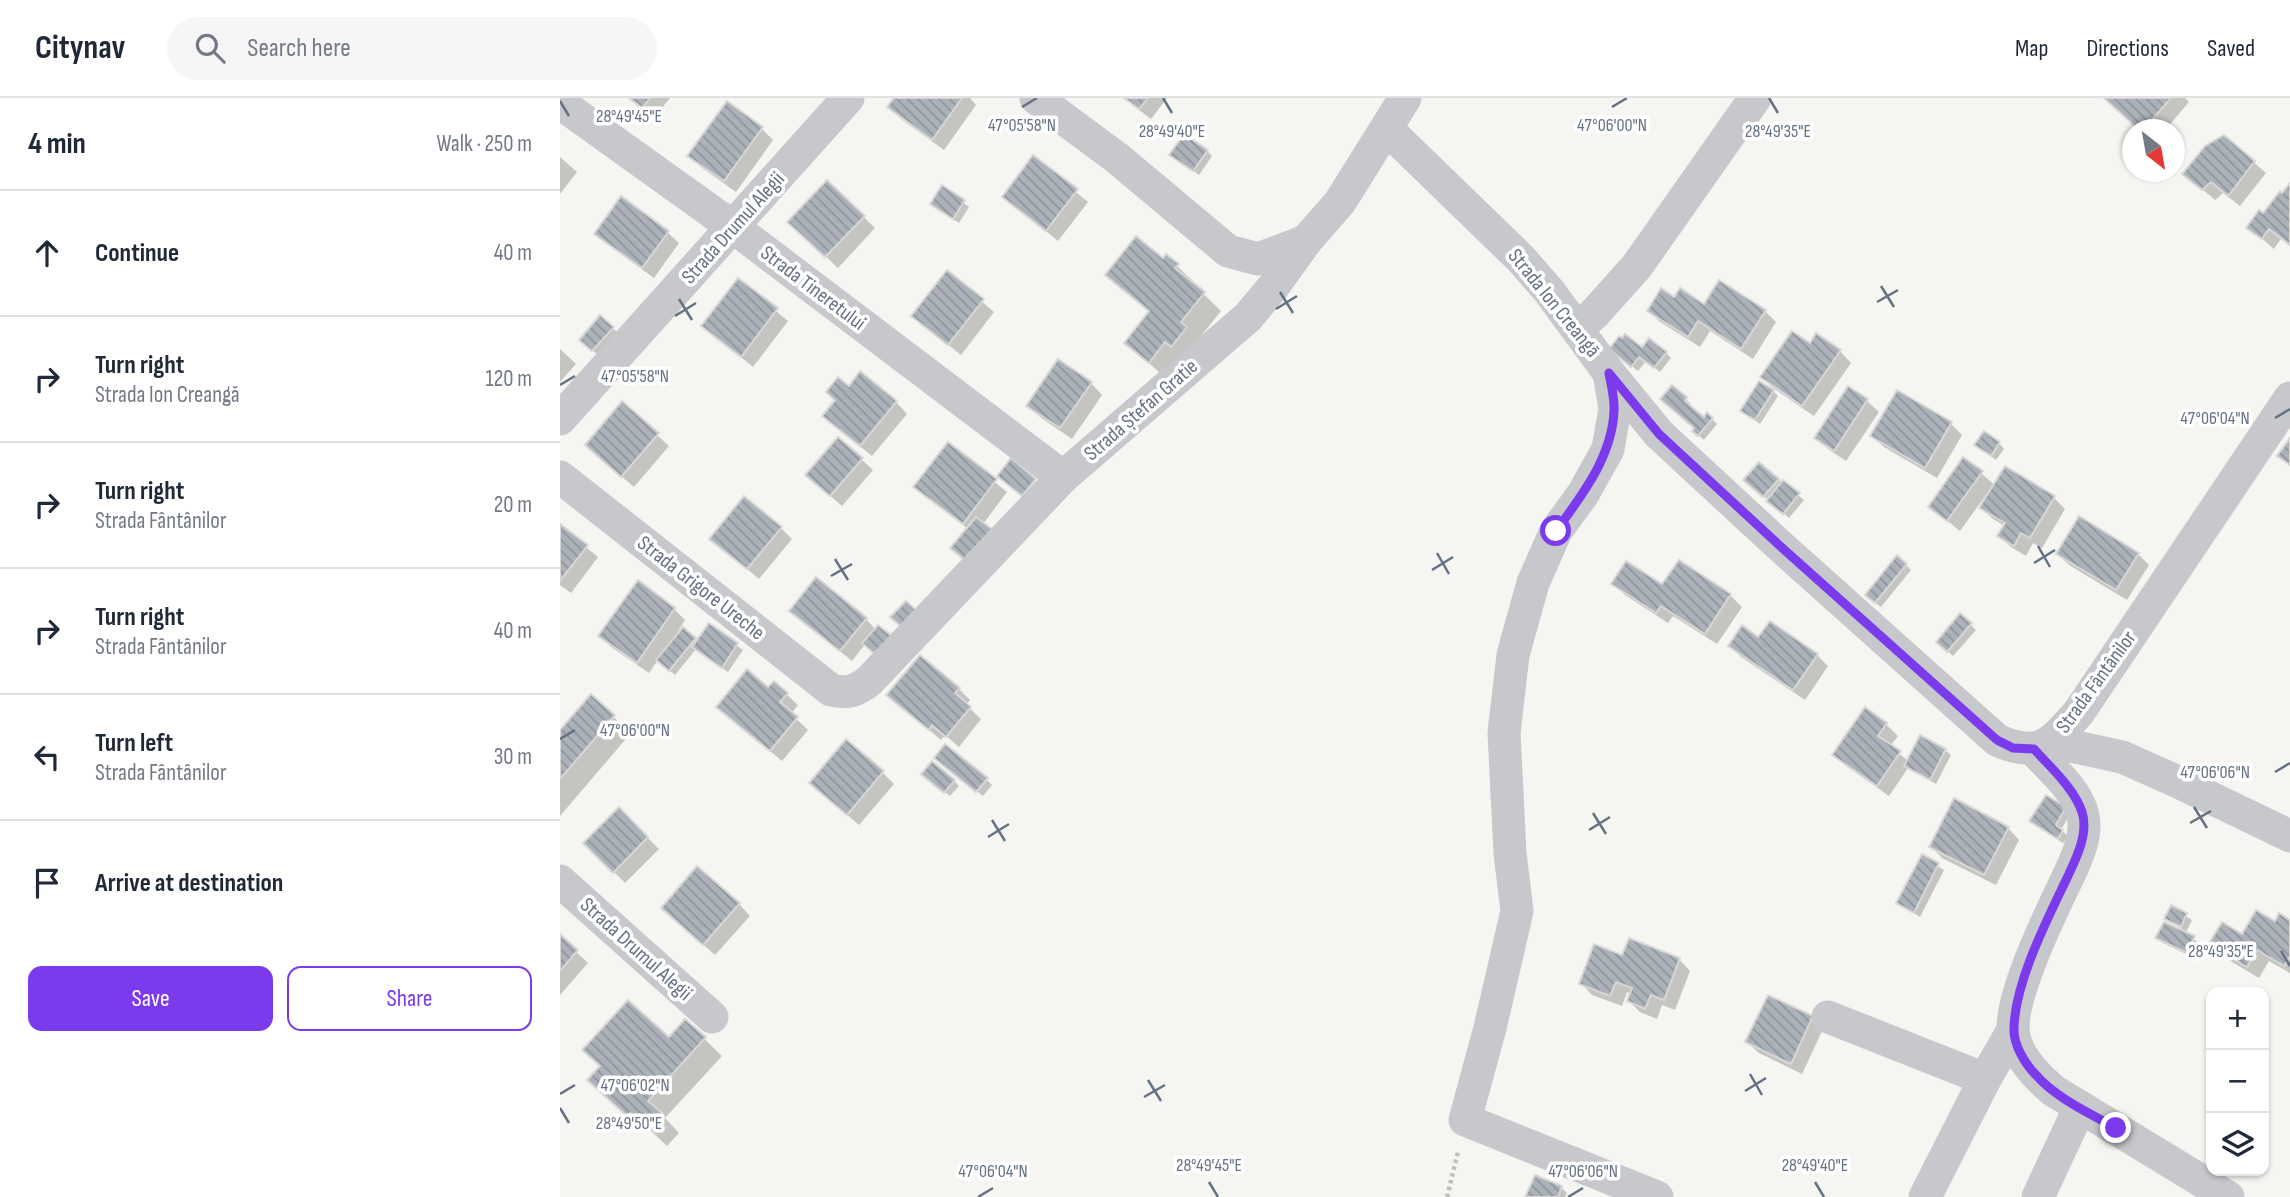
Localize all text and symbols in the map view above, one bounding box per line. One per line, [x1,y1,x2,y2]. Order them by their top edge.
search box [167,17,657,80]
text: Citynav [35,28,125,68]
icon: search [191,29,229,67]
text: Search here [247,33,351,64]
text: Map [2015,34,2048,63]
text: Directions [2086,34,2169,63]
text: Saved [2207,34,2255,63]
text: 28°49'45"E [596,106,662,127]
text: 47°05'58"N [988,115,1056,136]
text: 47°06'00"N [1577,115,1647,136]
north arrow [2122,119,2185,182]
text: 28°49'40"E [1139,121,1205,142]
text: 28°49'35"E [1745,121,1811,142]
text: 4 min [28,126,86,162]
text: Walk · 250 m [436,130,532,158]
street label: Strada Drumul Alegii [676,167,790,289]
icon: ahead [28,234,66,272]
text: Continue [95,238,179,269]
text: 40 m [494,239,532,267]
street label: Strada Tineretului [756,240,870,336]
street label: Strada Ion Creangă [1503,244,1605,362]
text: Turn right [95,350,184,381]
street label: Strada Ștefan Gratie [1079,354,1203,466]
icon: right [28,360,66,398]
text: 120 m [486,365,532,393]
text: 47°05'58"N [601,366,669,387]
text: Strada Ion Creangă [95,381,240,409]
text: 47°06'04"N [2180,408,2250,429]
text: Turn right [95,476,184,507]
icon: right [28,486,66,524]
text: 20 m [494,491,532,519]
text: Strada Fântânilor [95,507,227,535]
route start [1540,515,1571,546]
street label: Strada Grigore Ureche [632,531,770,645]
text: Turn right [95,602,184,633]
icon: right [28,612,66,650]
text: 40 m [494,617,532,645]
street label: Strada Fântânilor [2051,626,2141,738]
text: Strada Fântânilor [95,633,227,661]
text: 47°06'00"N [600,720,670,741]
text: Turn left [95,728,173,759]
icon: left [28,738,66,776]
text: 30 m [494,743,532,771]
text: Strada Fântânilor [95,759,227,787]
text: 47°06'06"N [2180,762,2250,783]
icon: arrive [28,864,66,902]
text: Arrive at destination [95,868,283,899]
street label: Strada Drumul Alegii [575,892,697,1006]
text: 28°49'35"E [2188,941,2254,962]
button: Save [28,966,273,1031]
button: Share [287,966,532,1031]
map controls [2206,987,2269,1176]
button: + [2206,987,2269,1050]
button: − [2206,1050,2269,1113]
text: 47°06'02"N [600,1075,670,1096]
route end [2100,1112,2131,1143]
text: 28°49'50"E [596,1113,662,1134]
button: layers [2206,1113,2269,1176]
text: 28°49'45"E [1176,1155,1242,1176]
text: 28°49'40"E [1782,1155,1848,1176]
text: 47°06'04"N [958,1161,1028,1182]
text: 47°06'06"N [1548,1161,1618,1182]

